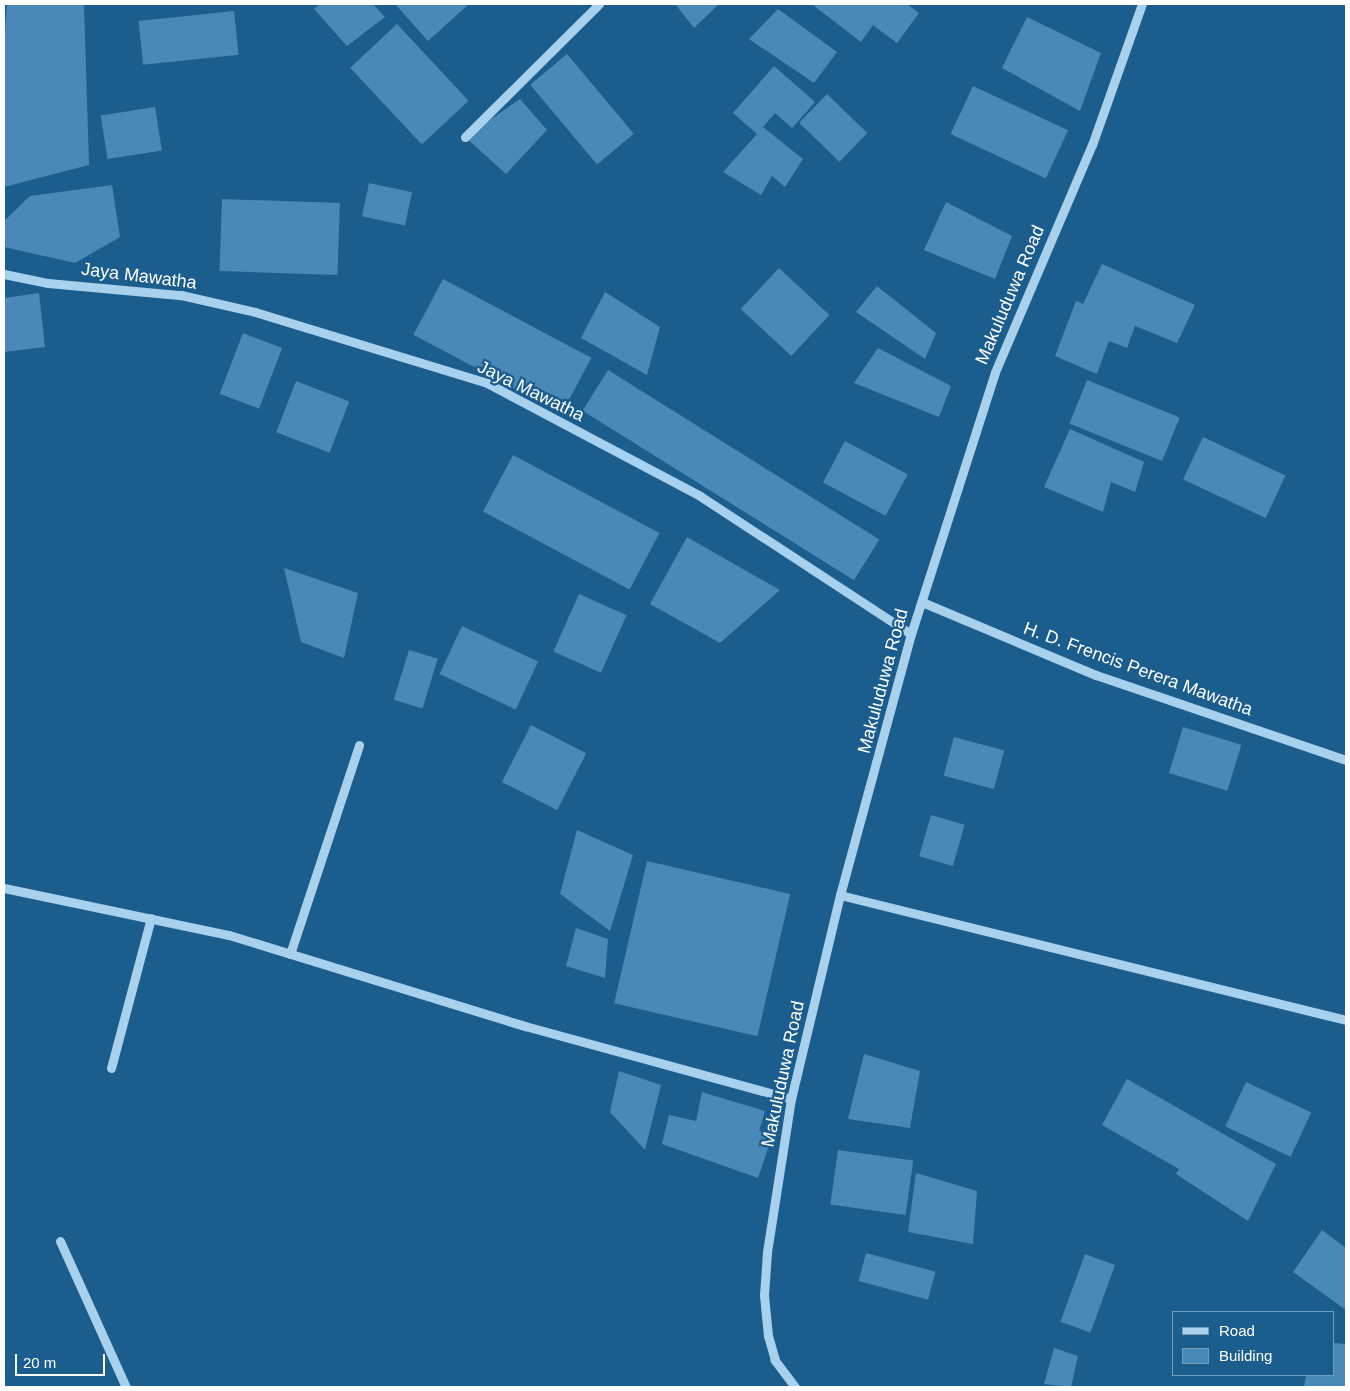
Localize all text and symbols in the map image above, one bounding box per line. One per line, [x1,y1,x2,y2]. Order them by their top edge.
street label: Makuluduwa Road [971,222,1049,368]
street label: Jaya Mawatha [80,258,198,294]
street label: Jaya Mawatha [474,356,588,426]
street label: Makuluduwa Road [853,606,913,756]
street label: H. D. Frencis Perera Mawatha [1021,617,1255,721]
street label: Makuluduwa Road [757,999,809,1149]
legend [1172,1311,1335,1376]
text: Road [1219,1322,1255,1339]
scale bar [18,1344,108,1376]
text: Building [1219,1347,1272,1364]
text: 20 m [23,1354,56,1371]

